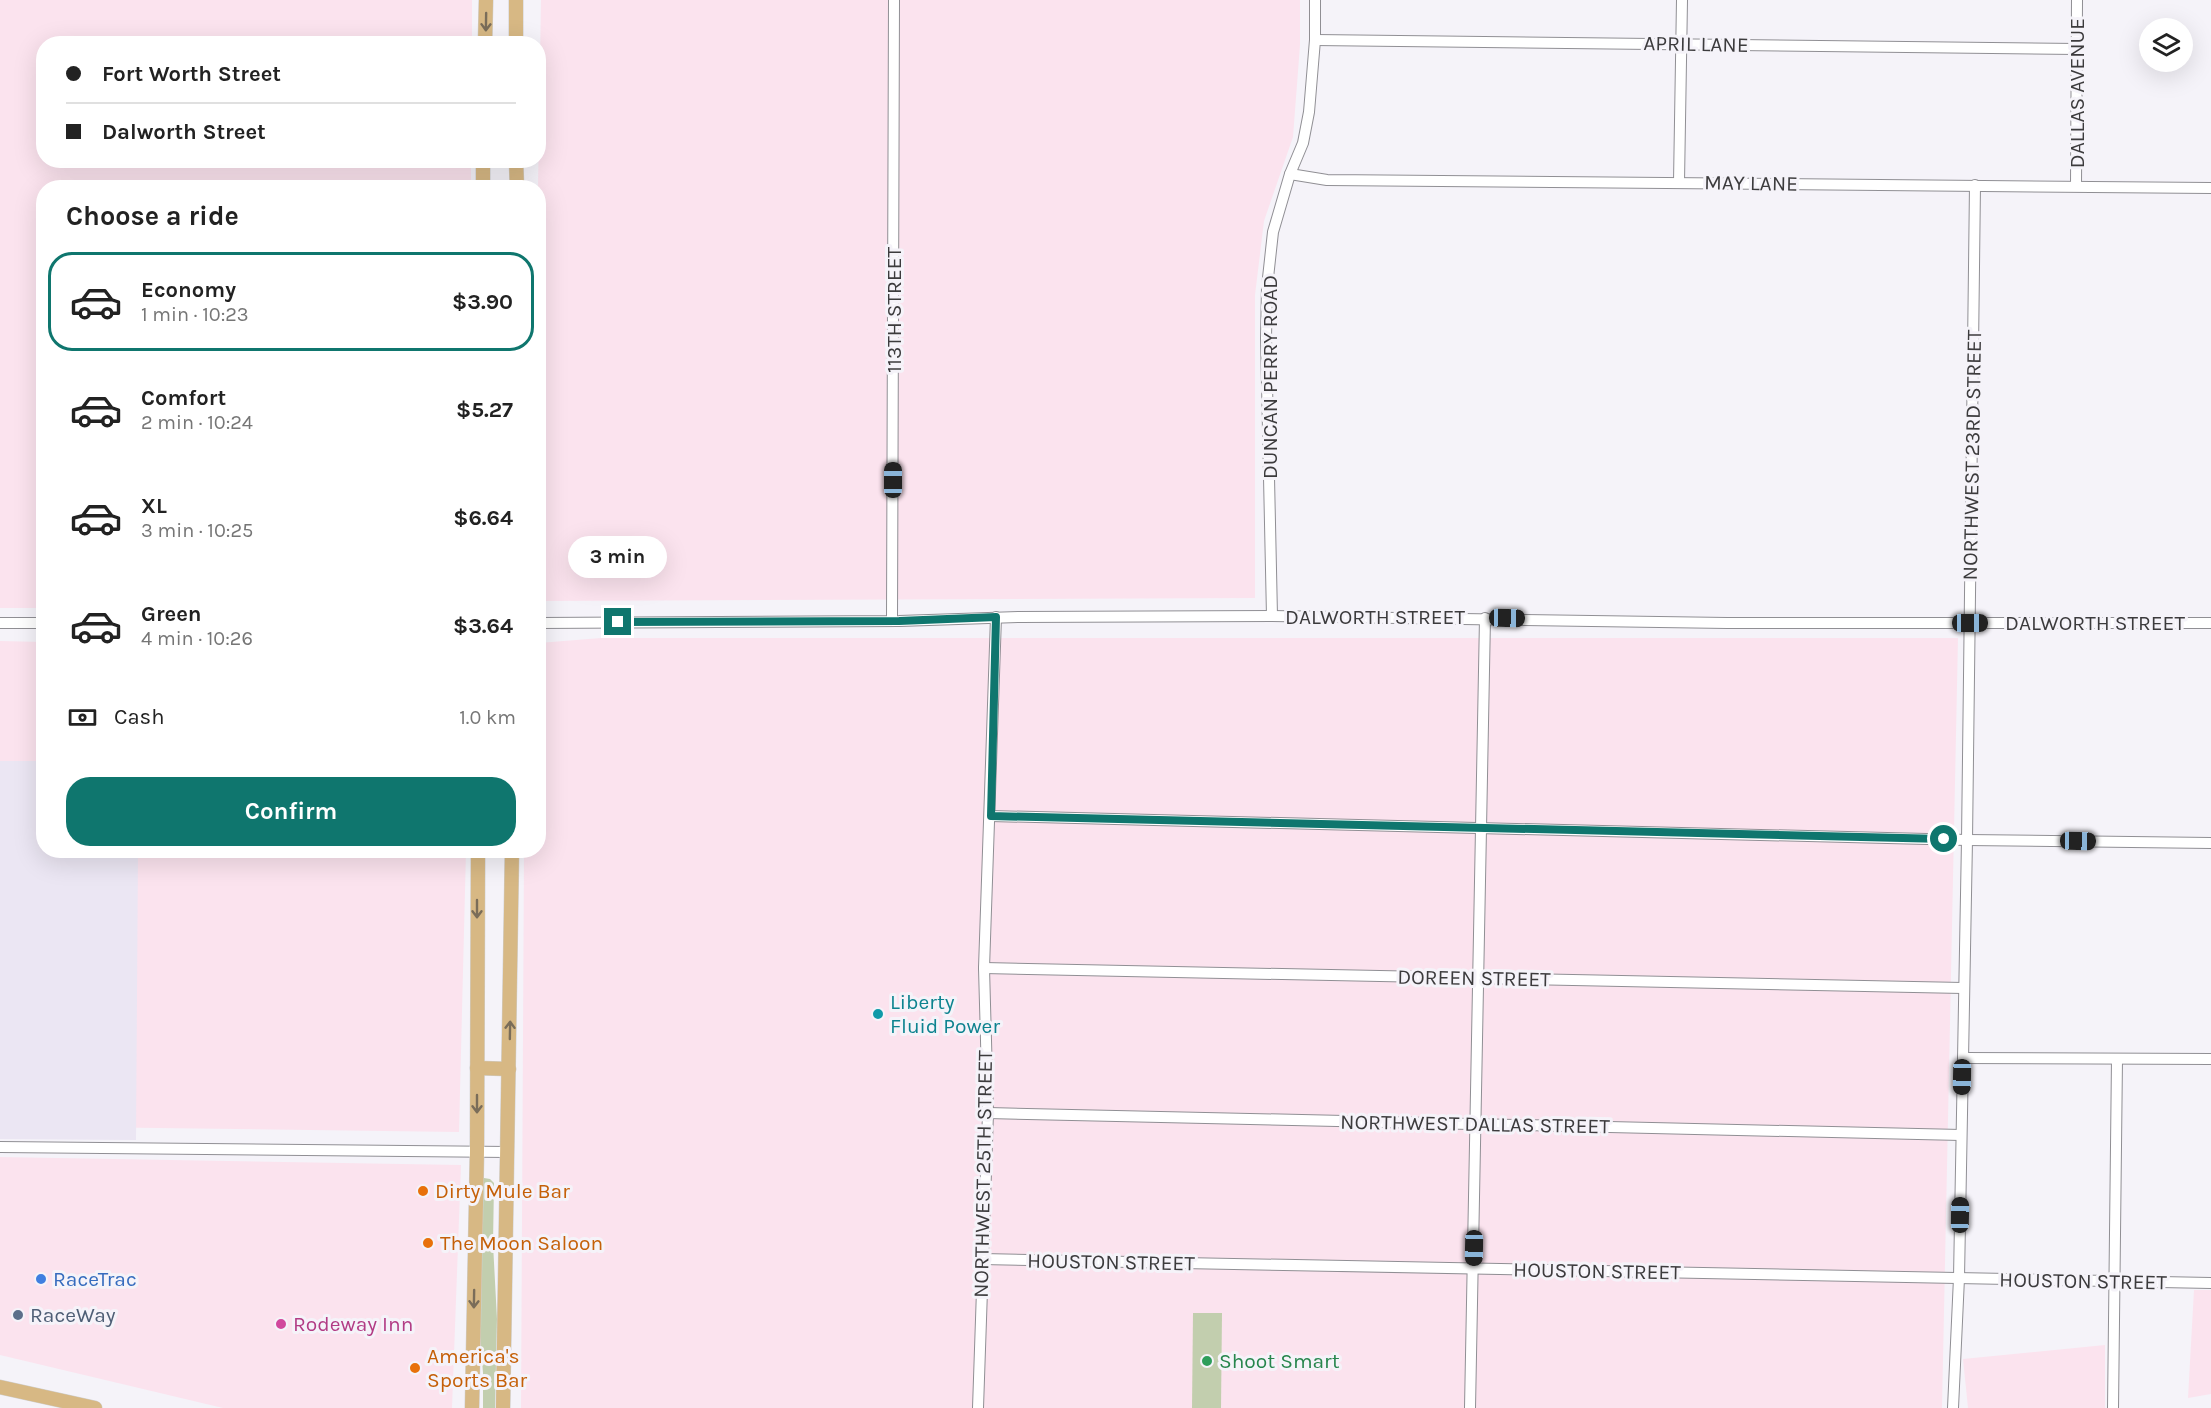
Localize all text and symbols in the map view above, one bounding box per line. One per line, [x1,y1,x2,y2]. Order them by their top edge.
one-way arrow [480,11,491,31]
street label: DALLAS AVENUE [2065,18,2089,168]
map controls [2139,18,2193,72]
button: layers [2139,18,2193,72]
street label: APRIL LANE [1643,31,1749,57]
text: Fort Worth Street [102,61,281,87]
text: Dalworth Street [102,119,266,145]
street label: MAY LANE [1704,170,1798,196]
text: Choose a ride [66,200,239,232]
street label: 113TH STREET [882,247,906,373]
icon: car [69,275,123,329]
street label: DUNCAN PERRY ROAD [1258,275,1282,479]
text: Economy [141,277,236,303]
text: $3.90 [452,289,513,315]
text: 1 min · 10:23 [141,303,249,326]
street label: NORTHWEST 23RD STREET [1958,329,1986,580]
icon: car [69,383,123,437]
text: Comfort [141,385,226,411]
text: $5.27 [456,397,513,423]
text: 2 min · 10:24 [141,411,253,434]
car [884,462,902,498]
icon: car [69,491,123,545]
text: XL [141,493,167,519]
text: $6.64 [453,505,513,531]
text: 3 min · 10:25 [141,519,253,542]
callout: 3 min [568,535,668,577]
text: 3 min [590,545,645,568]
icon: car [69,599,123,653]
text: Green [141,601,202,627]
street label: DALWORTH STREET [1285,605,1465,629]
route end [604,608,631,635]
car [1489,609,1525,627]
street label: DALWORTH STREET [2005,611,2185,635]
text: $3.64 [453,613,513,639]
car [1952,614,1988,632]
text: 4 min · 10:26 [141,627,253,650]
icon: cash [66,701,99,734]
text: Cash [114,704,164,730]
text: 1.0 km [459,706,516,729]
button: Confirm [66,777,516,846]
route start [1930,825,1957,852]
car [2060,832,2096,850]
one-way arrow [471,898,483,918]
street label: DOREEN STREET [1397,965,1551,991]
place label: Liberty Fluid Power [890,990,1000,1038]
marker: Liberty Fluid Power [871,1007,885,1021]
one-way arrow [504,1021,516,1041]
street label: NORTHWEST 25TH STREET [969,1049,997,1298]
car [1953,1059,1971,1095]
one-way arrow [471,1093,483,1113]
street label: NORTHWEST DALLAS STREET [1340,1110,1610,1138]
place label: Dirty Mule Bar [435,1179,570,1203]
marker: Dirty Mule Bar [416,1184,430,1198]
car [1951,1197,1969,1233]
car [1465,1230,1483,1266]
place label: The Moon Saloon [440,1231,603,1255]
marker: The Moon Saloon [421,1236,435,1250]
street label: HOUSTON STREET [1027,1249,1195,1275]
street label: HOUSTON STREET [1513,1258,1681,1284]
place label: RaceTrac [53,1267,137,1291]
street label: HOUSTON STREET [1999,1268,2167,1294]
marker: RaceTrac [34,1272,48,1286]
one-way arrow [468,1288,480,1308]
place label: RaceWay [30,1303,116,1327]
marker: RaceWay [11,1308,25,1322]
place label: Rodeway Inn [293,1312,413,1336]
marker: Rodeway Inn [274,1317,288,1331]
place label: America's Sports Bar [427,1344,528,1392]
place label: Shoot Smart [1219,1349,1340,1373]
marker: Shoot Smart [1200,1354,1214,1368]
marker: America's Sports Bar [408,1361,422,1375]

